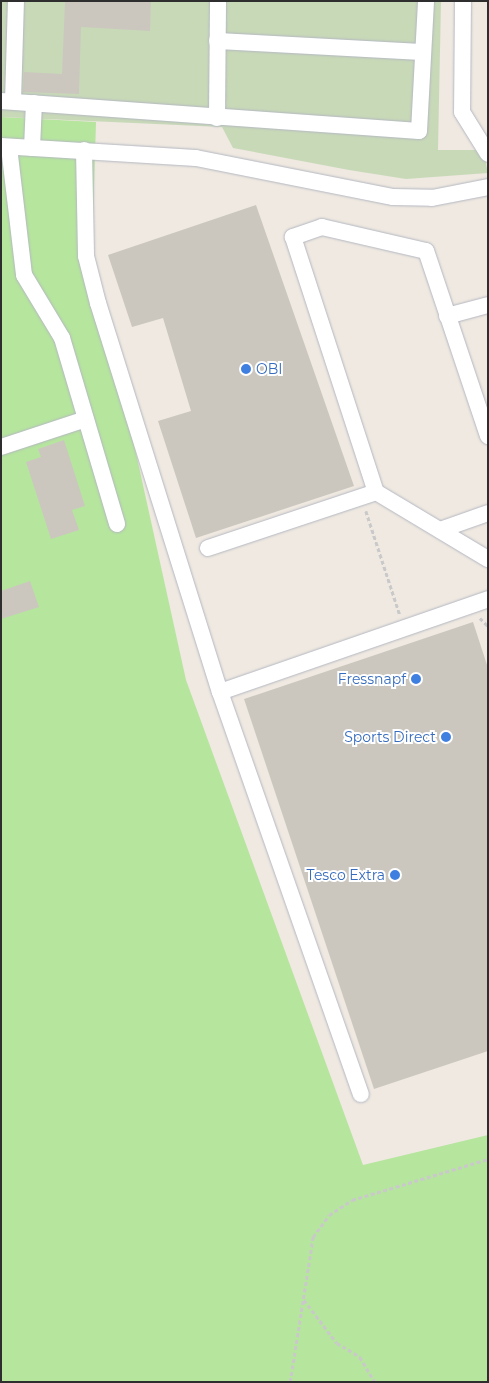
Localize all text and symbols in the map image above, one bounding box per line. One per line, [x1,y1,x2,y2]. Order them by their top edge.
place label: OBI [256,361,283,377]
marker: OBI [240,363,252,375]
place label: Fressnapf [338,671,406,687]
marker: Fressnapf [410,673,422,685]
place label: Sports Direct [344,729,436,745]
marker: Sports Direct [440,731,452,743]
place label: Tesco Extra [307,867,385,883]
marker: Tesco Extra [389,869,401,881]

